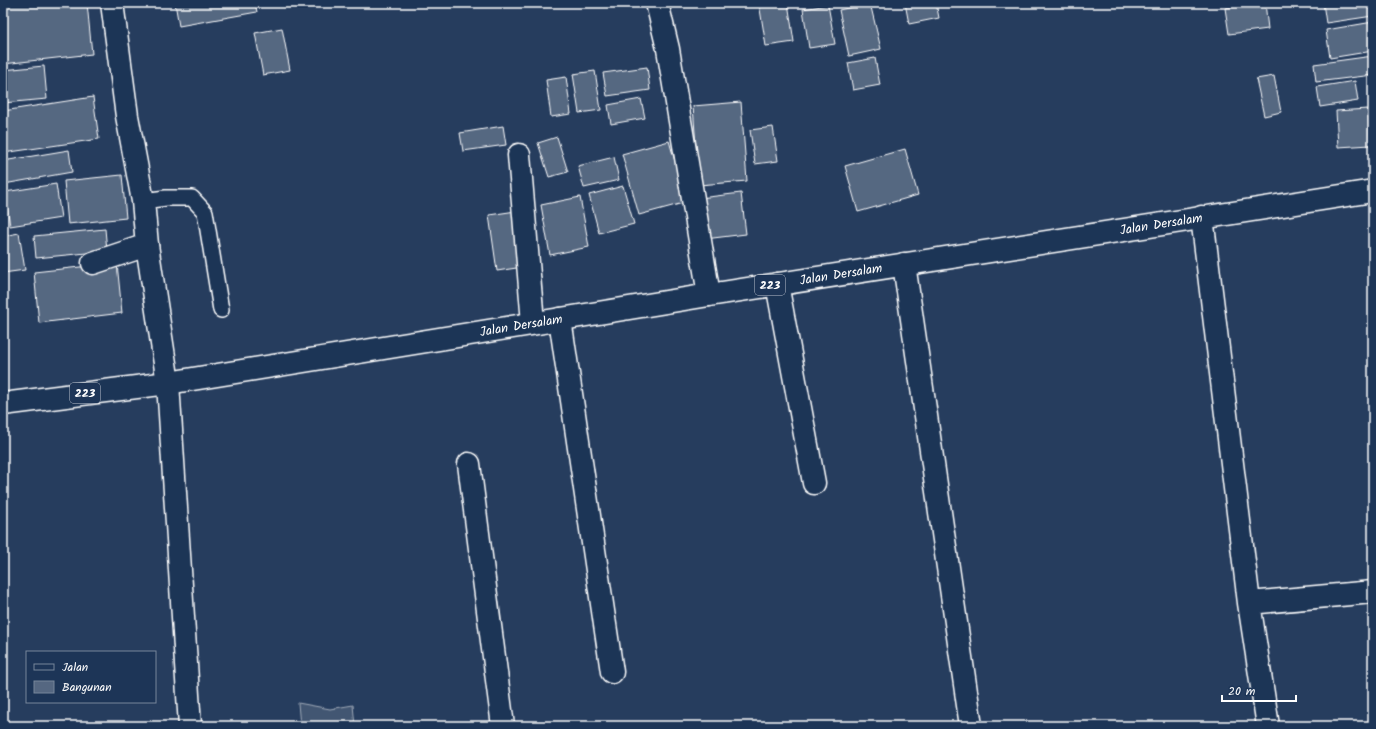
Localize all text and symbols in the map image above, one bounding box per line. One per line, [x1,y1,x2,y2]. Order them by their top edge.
street label: Jalan Dersalam [1118,207,1204,241]
street label: Jalan Dersalam [798,257,884,291]
road number: 223 [755,275,785,295]
street label: Jalan Dersalam [478,309,564,343]
road number: 223 [70,383,100,403]
legend [26,651,156,703]
text: Jalan [62,658,88,677]
scale bar [1222,677,1296,703]
text: Bangunan [62,678,112,697]
text: 20 m [1228,682,1256,701]

